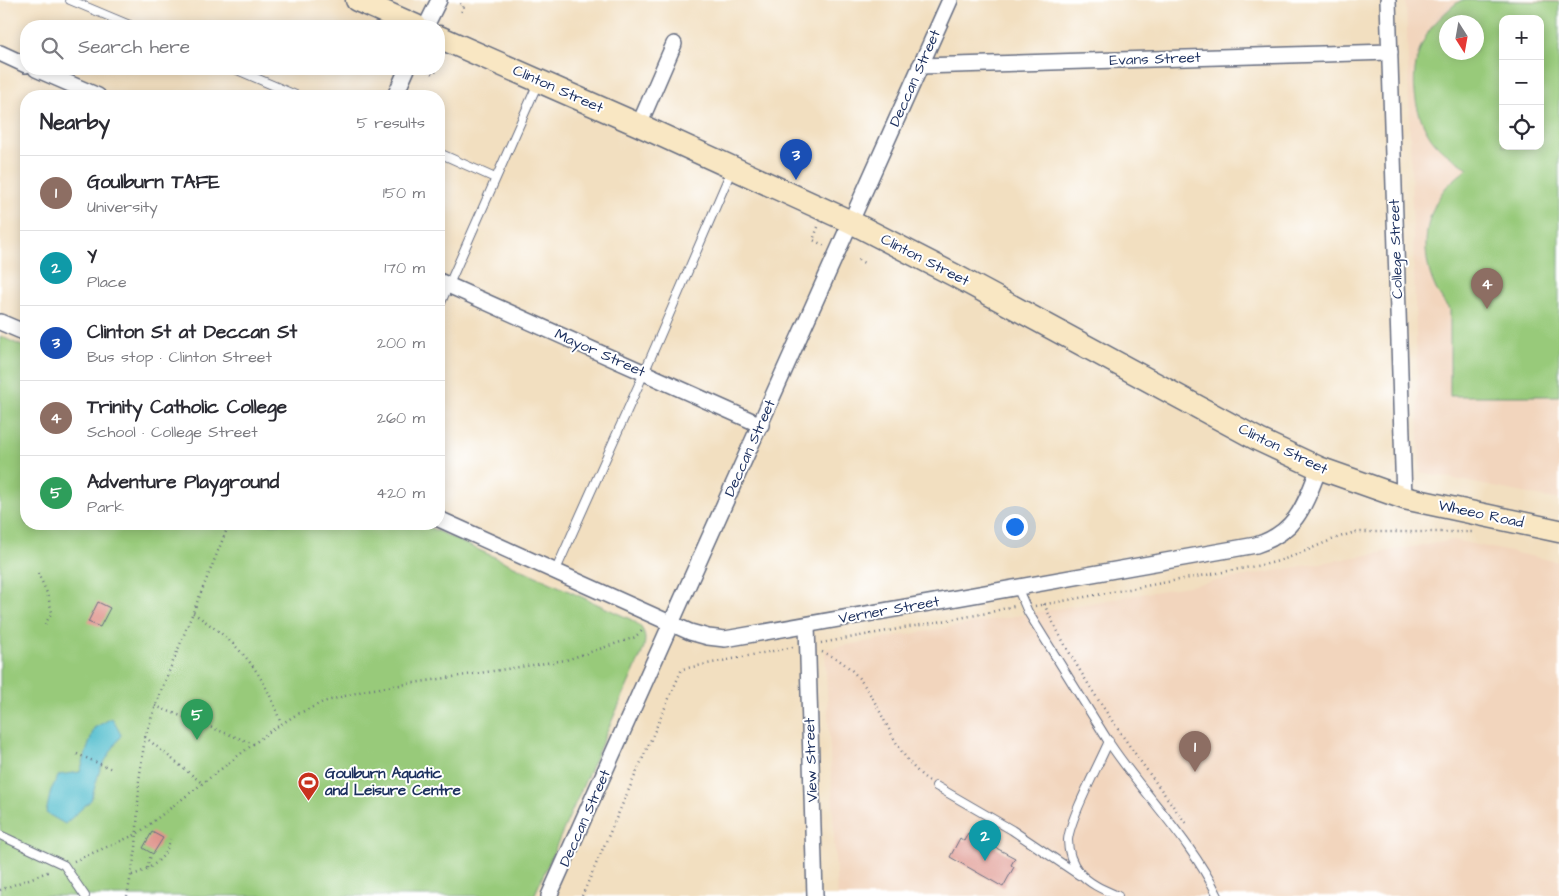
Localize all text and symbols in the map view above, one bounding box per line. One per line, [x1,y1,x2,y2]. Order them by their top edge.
north arrow [1439,15,1484,60]
map controls [1499,15,1544,150]
button: + [1499,15,1544,60]
search box [20,20,445,75]
street label: Deccan Street [884,26,946,130]
icon: search [38,34,66,62]
text: Search here [78,34,190,61]
street label: Evans Street [1109,47,1201,71]
street label: Clinton Street [509,60,607,118]
button: − [1499,60,1544,105]
button: locate [1499,105,1544,150]
text: Nearby [40,108,110,137]
text: 5 results [357,112,425,134]
pin: 3 [780,139,812,180]
text: Goulburn TAFE [87,169,220,196]
text: 1 [55,182,57,204]
text: 150 m [383,182,425,204]
text: University [87,196,158,218]
street label: College Street [1384,199,1409,299]
street label: Clinton Street [877,229,973,291]
text: Y [87,244,97,271]
text: 2 [51,257,61,279]
text: 170 m [384,257,425,279]
pin: 4 [1471,268,1503,309]
text: Place [87,271,127,293]
text: Clinton St at Deccan St [87,319,297,346]
street label: Mayor Street [551,324,649,383]
text: 3 [52,332,60,354]
text: 200 m [377,332,425,354]
text: Bus stop · Clinton Street [87,346,272,368]
text: Trinity Catholic College [87,394,287,421]
street label: Deccan Street [719,396,781,500]
text: 4 [51,407,61,429]
text: 260 m [377,407,425,429]
street label: Clinton Street [1235,418,1331,480]
text: School · College Street [87,421,258,443]
text: Adventure Playground [87,469,279,496]
text: 5 [50,482,62,504]
text: 420 m [376,482,425,504]
street label: Wheeo Road [1436,495,1526,533]
text: Park [87,496,124,518]
your location [1002,514,1028,540]
street label: Verner Street [837,591,941,629]
pin: 5 [181,699,213,740]
street label: View Street [799,718,823,802]
pin: 1 [1179,731,1211,772]
place label: Goulburn Aquatic and Leisure Centre [324,763,461,801]
street label: Deccan Street [554,766,616,870]
sports icon: Goulburn Aquatic and Leisure Centre [297,770,321,801]
pin: 2 [969,820,1001,861]

